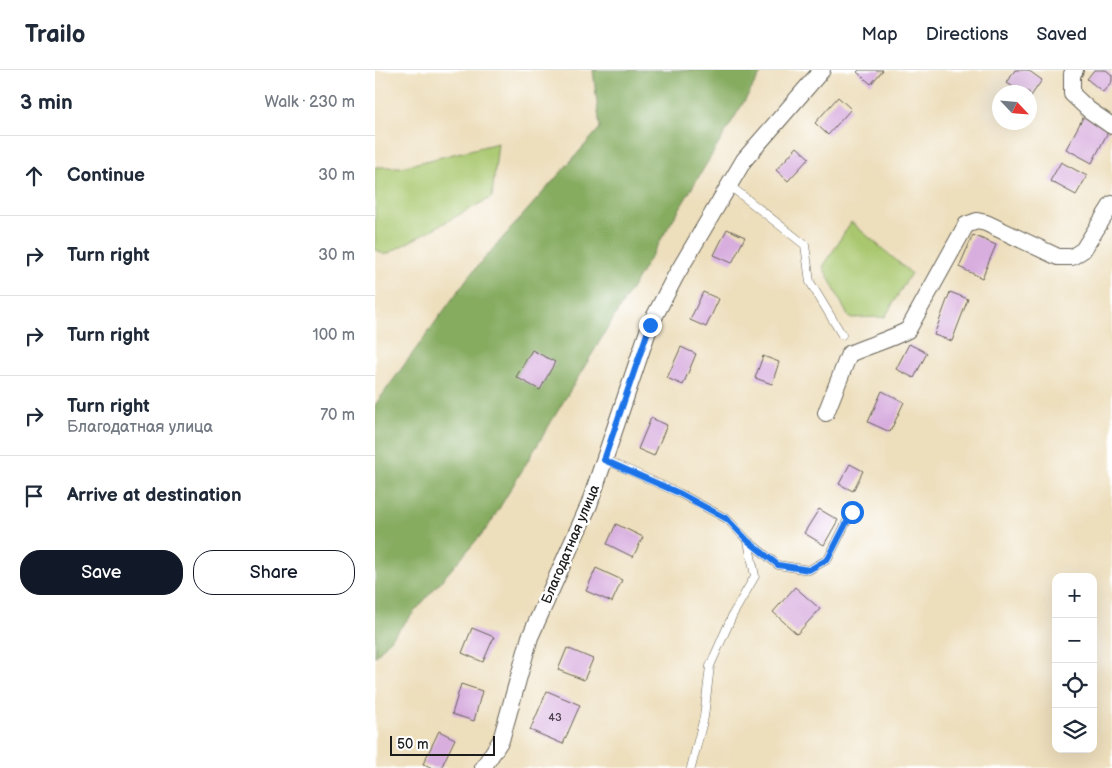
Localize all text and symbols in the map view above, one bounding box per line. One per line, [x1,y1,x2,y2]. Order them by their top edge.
text: Trailo [25,20,85,49]
text: Map [862,24,898,45]
text: Directions [926,24,1008,45]
text: Saved [1036,24,1087,45]
north arrow [992,85,1037,130]
text: 3 min [20,90,73,115]
text: Walk · 230 m [265,93,355,112]
icon: ahead [20,162,48,190]
text: Continue [67,164,145,187]
text: 30 m [318,166,355,185]
icon: right [20,242,48,270]
text: Turn right [67,244,150,267]
text: 30 m [318,246,355,265]
route end [639,314,662,337]
icon: right [20,322,48,350]
text: Turn right [67,324,150,347]
text: 100 m [312,326,355,345]
text: Turn right [67,395,150,418]
icon: right [20,402,48,430]
text: 70 m [320,406,355,425]
text: Благодатная улица [67,418,213,437]
street label: Благодатная улица [538,481,604,606]
icon: arrive [20,482,48,510]
text: Arrive at destination [67,484,242,507]
route start [841,501,864,524]
button: Save [20,550,183,595]
button: Share [193,550,355,595]
map controls [1052,573,1097,753]
button: + [1052,573,1097,618]
button: − [1052,618,1097,663]
button: locate [1052,663,1097,708]
button: layers [1052,708,1097,753]
house number: 43 [548,711,562,724]
scale bar [390,733,495,756]
text: 50 m [397,736,429,753]

